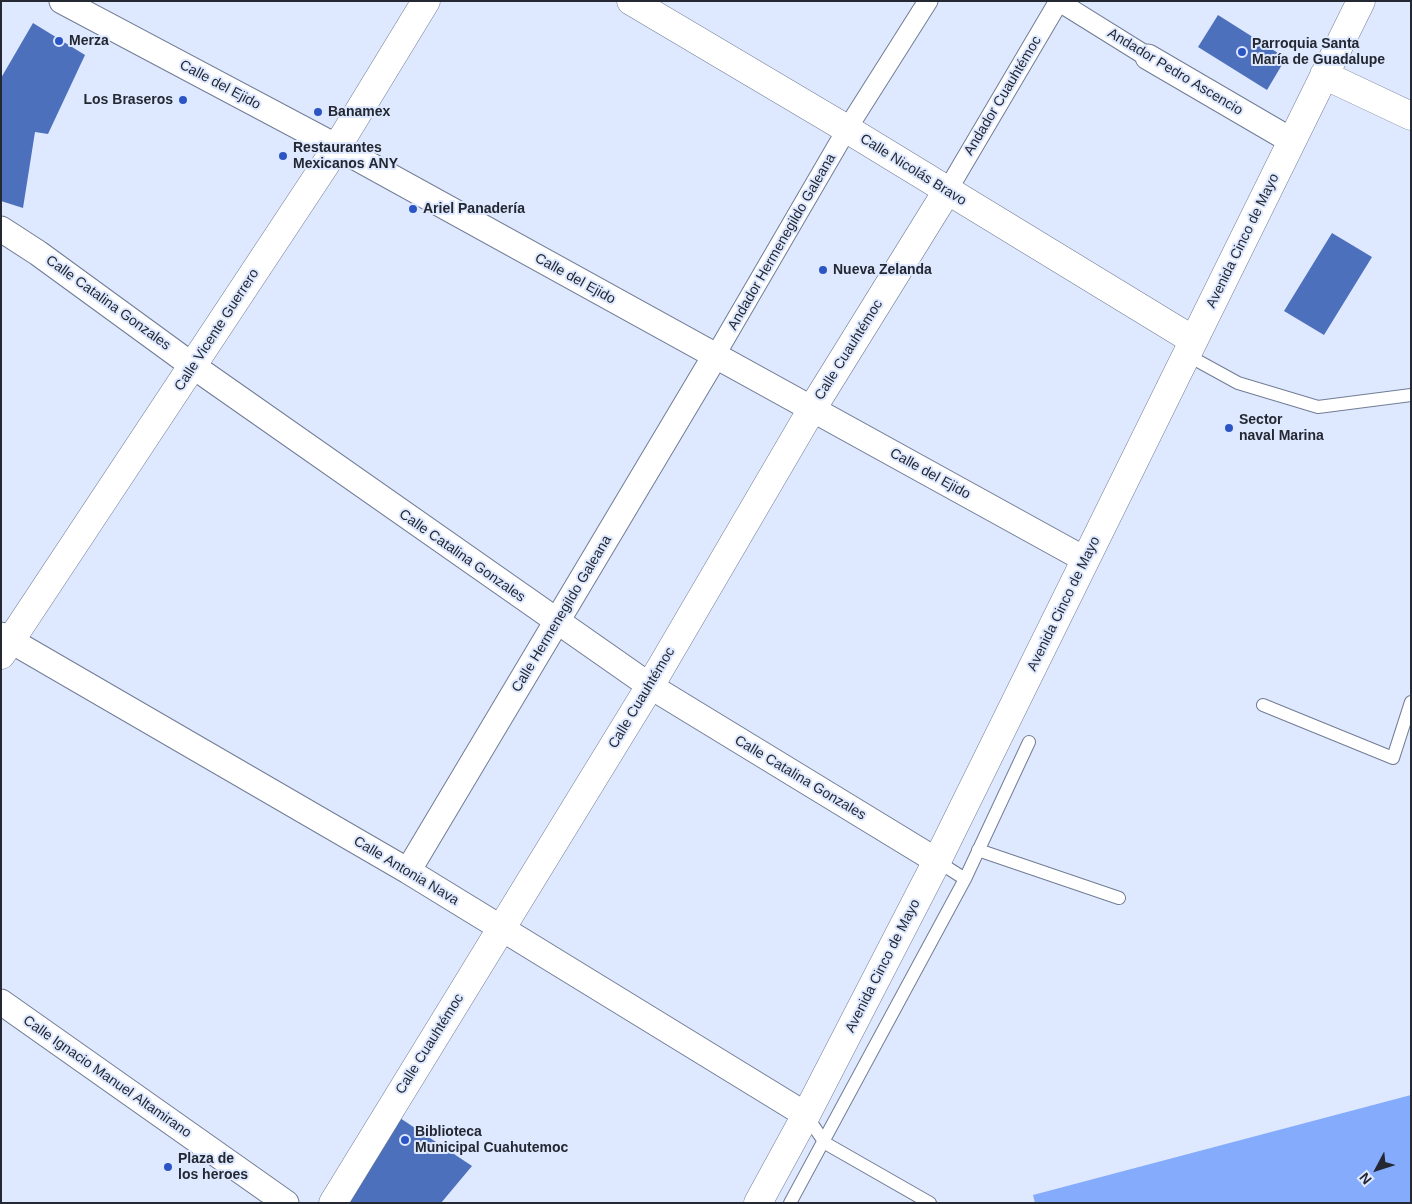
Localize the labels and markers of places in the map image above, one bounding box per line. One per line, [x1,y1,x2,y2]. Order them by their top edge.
place label: Merza [69,33,109,49]
marker: Merza [53,35,65,47]
place label: Parroquia Santa María de Guadalupe [1252,36,1385,68]
marker: Parroquia Santa María de Guadalupe [1236,46,1248,58]
place label: Los Braseros [84,92,173,108]
marker: Los Braseros [177,94,189,106]
place label: Banamex [328,104,390,120]
marker: Banamex [312,106,324,118]
place label: Restaurantes Mexicanos ANY [293,140,398,172]
marker: Restaurantes Mexicanos ANY [277,150,289,162]
place label: Ariel Panadería [423,201,525,217]
marker: Ariel Panadería [407,203,419,215]
place label: Nueva Zelanda [833,262,932,278]
marker: Nueva Zelanda [817,264,829,276]
place label: Sector naval Marina [1239,412,1324,444]
marker: Sector naval Marina [1223,422,1235,434]
place label: Biblioteca Municipal Cuahutemoc [415,1124,568,1156]
marker: Biblioteca Municipal Cuahutemoc [399,1134,411,1146]
place label: Plaza de los heroes [178,1151,248,1184]
marker: Plaza de los heroes [162,1161,174,1173]

